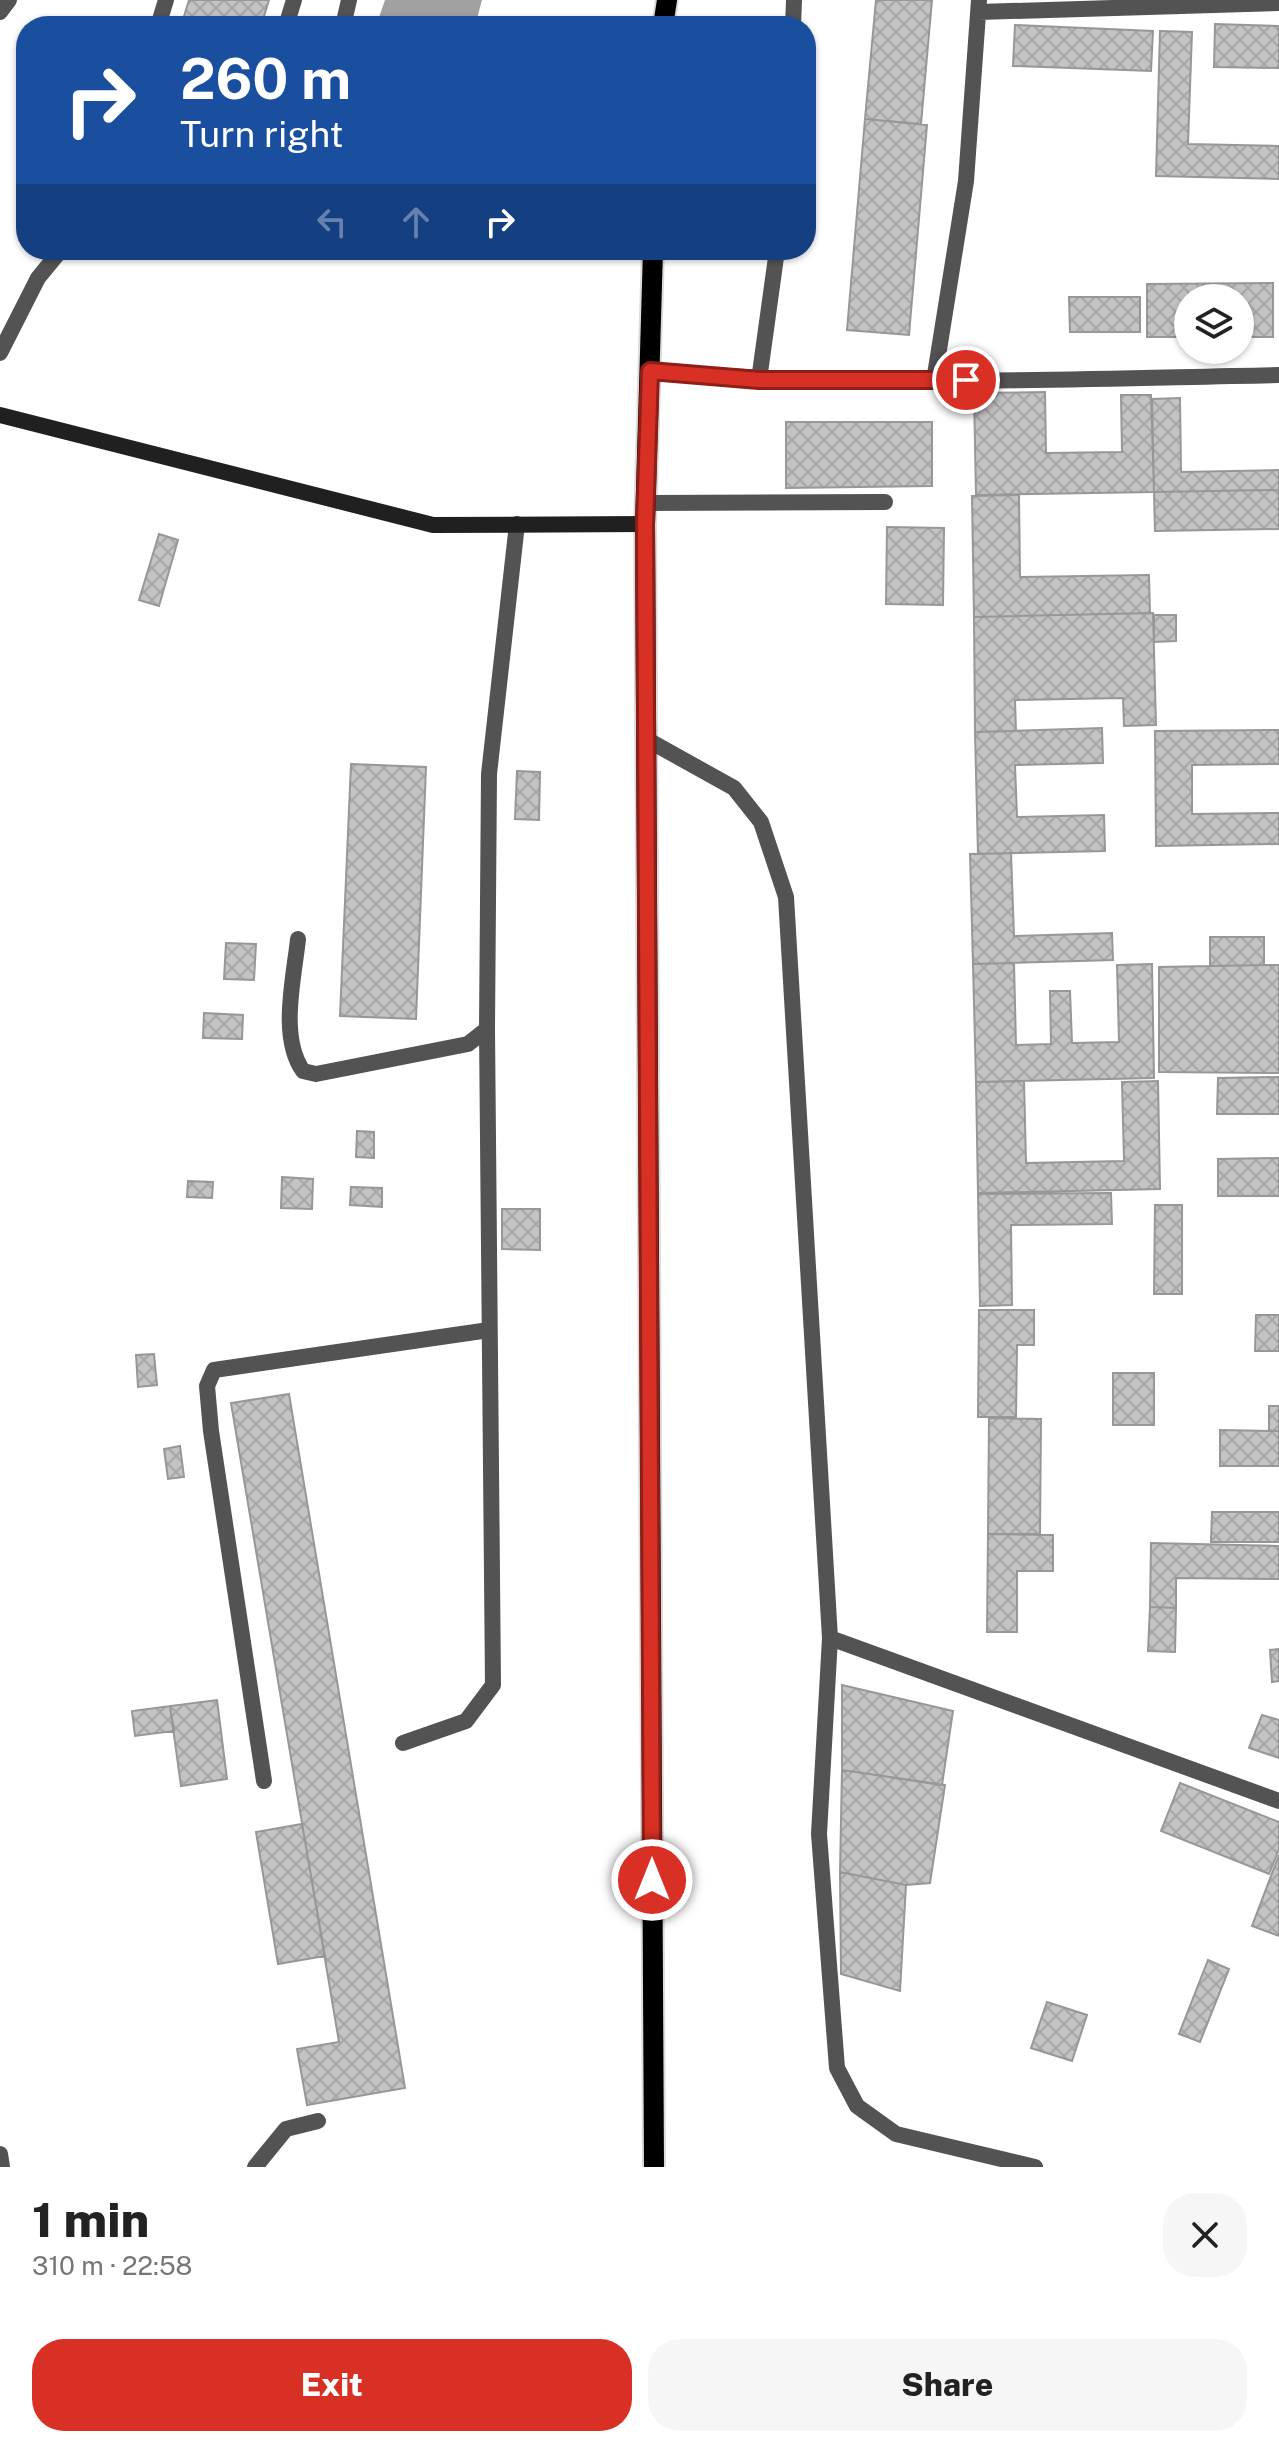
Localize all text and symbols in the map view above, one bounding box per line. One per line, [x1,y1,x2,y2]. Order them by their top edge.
text: 260 m [180,46,351,112]
icon: right [48,48,152,152]
text: Turn right [180,113,343,155]
icon: left [310,200,354,244]
icon: ahead [394,200,438,244]
icon: right [478,200,522,244]
map controls [1174,284,1254,364]
button: layers [1174,284,1254,364]
pin [932,346,1000,414]
icon: arrive [944,358,988,402]
position arrow [610,1838,694,1922]
text: 1 min [32,2191,149,2248]
button: close [1163,2193,1247,2277]
text: 310 m · 22:58 [32,2250,192,2281]
button: Exit [32,2339,632,2431]
button: Share [648,2339,1247,2431]

